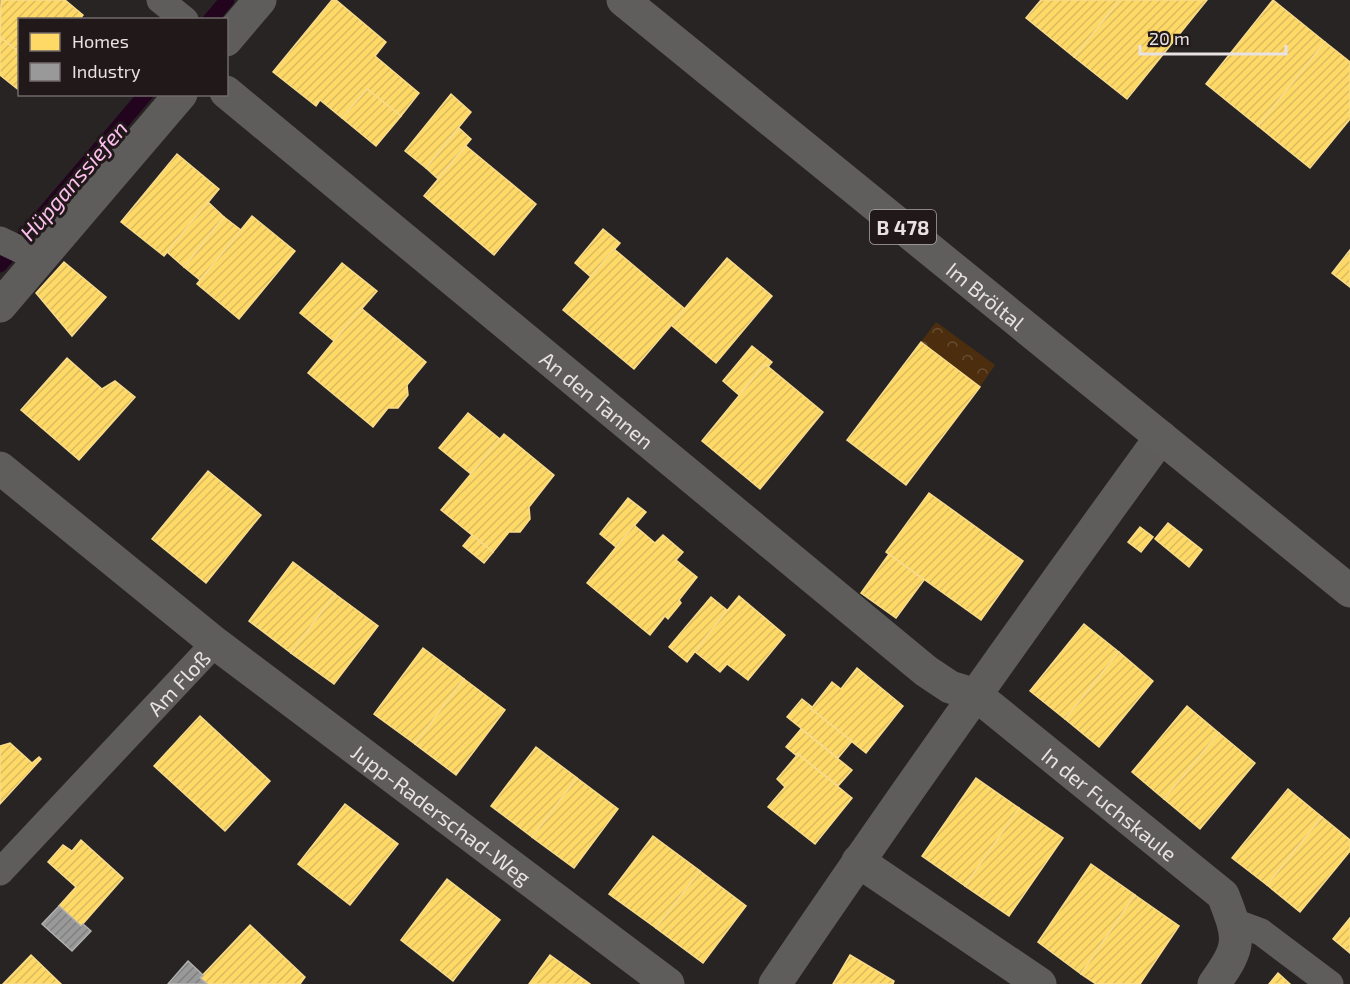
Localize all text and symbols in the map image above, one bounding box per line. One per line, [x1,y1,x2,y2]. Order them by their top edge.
legend [18,18,228,96]
scale bar [1140,18,1286,56]
text: 20 m [1149,27,1190,49]
text: Homes [72,30,129,52]
text: Industry [72,60,141,82]
water label: Hüpganssiefen [14,115,132,245]
road number: B 478 [870,210,936,244]
street label: Im Bröltal [942,256,1031,335]
street label: An den Tannen [536,345,659,453]
street label: Am Floß [142,645,214,720]
street label: Jupp-Raderschad-Weg [347,738,536,889]
street label: In der Fuchskaule [1038,742,1183,866]

